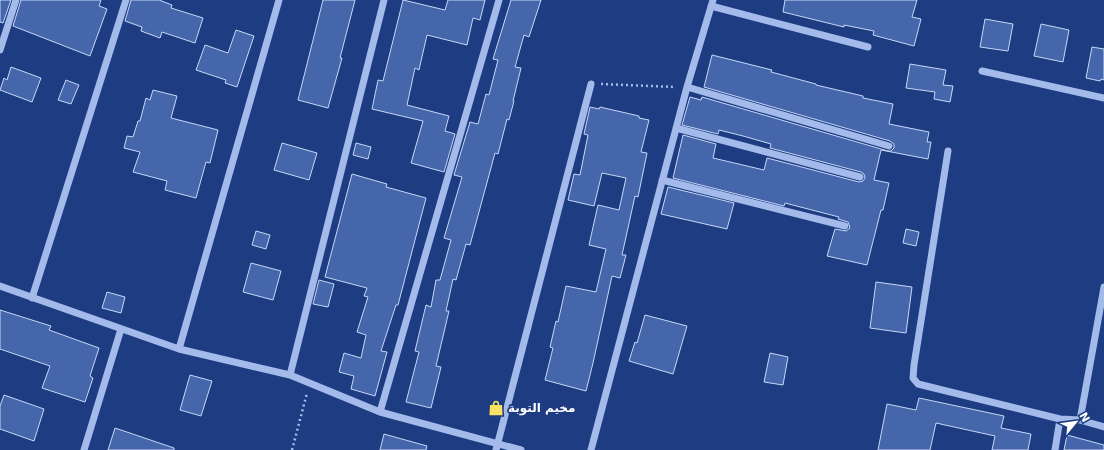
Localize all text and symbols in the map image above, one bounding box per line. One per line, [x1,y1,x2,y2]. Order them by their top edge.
shop icon: مخيم التوبة [487,399,505,417]
place label: مخيم التوبة [508,401,575,416]
north arrow [1056,402,1096,442]
text: N [1076,410,1092,425]

